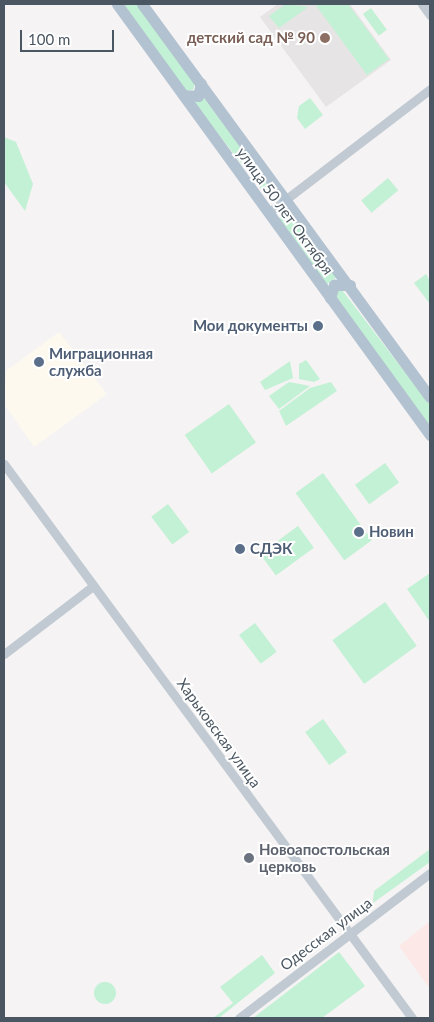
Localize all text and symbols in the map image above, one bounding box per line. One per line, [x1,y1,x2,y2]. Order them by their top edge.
scale bar [22,20,116,52]
place label: детский сад № 90 [187,29,315,47]
text: 100 m [28,30,70,48]
marker: детский сад № 90 [319,32,331,44]
street label: улица 50 лет Октября [233,144,337,278]
place label: Мои документы [193,317,308,335]
marker: Мои документы [312,320,324,332]
place label: Миграционная служба [49,344,153,379]
marker: Миграционная служба [33,356,45,368]
place label: Новин [369,523,414,541]
marker: Новин [353,526,365,538]
place label: СДЭК [250,540,293,558]
marker: СДЭК [234,543,246,555]
street label: Харьковская улица [173,675,265,791]
place label: Новоапостольская церковь [259,840,390,875]
marker: Новоапостольская церковь [243,852,255,864]
street label: Одесская улица [277,894,375,974]

